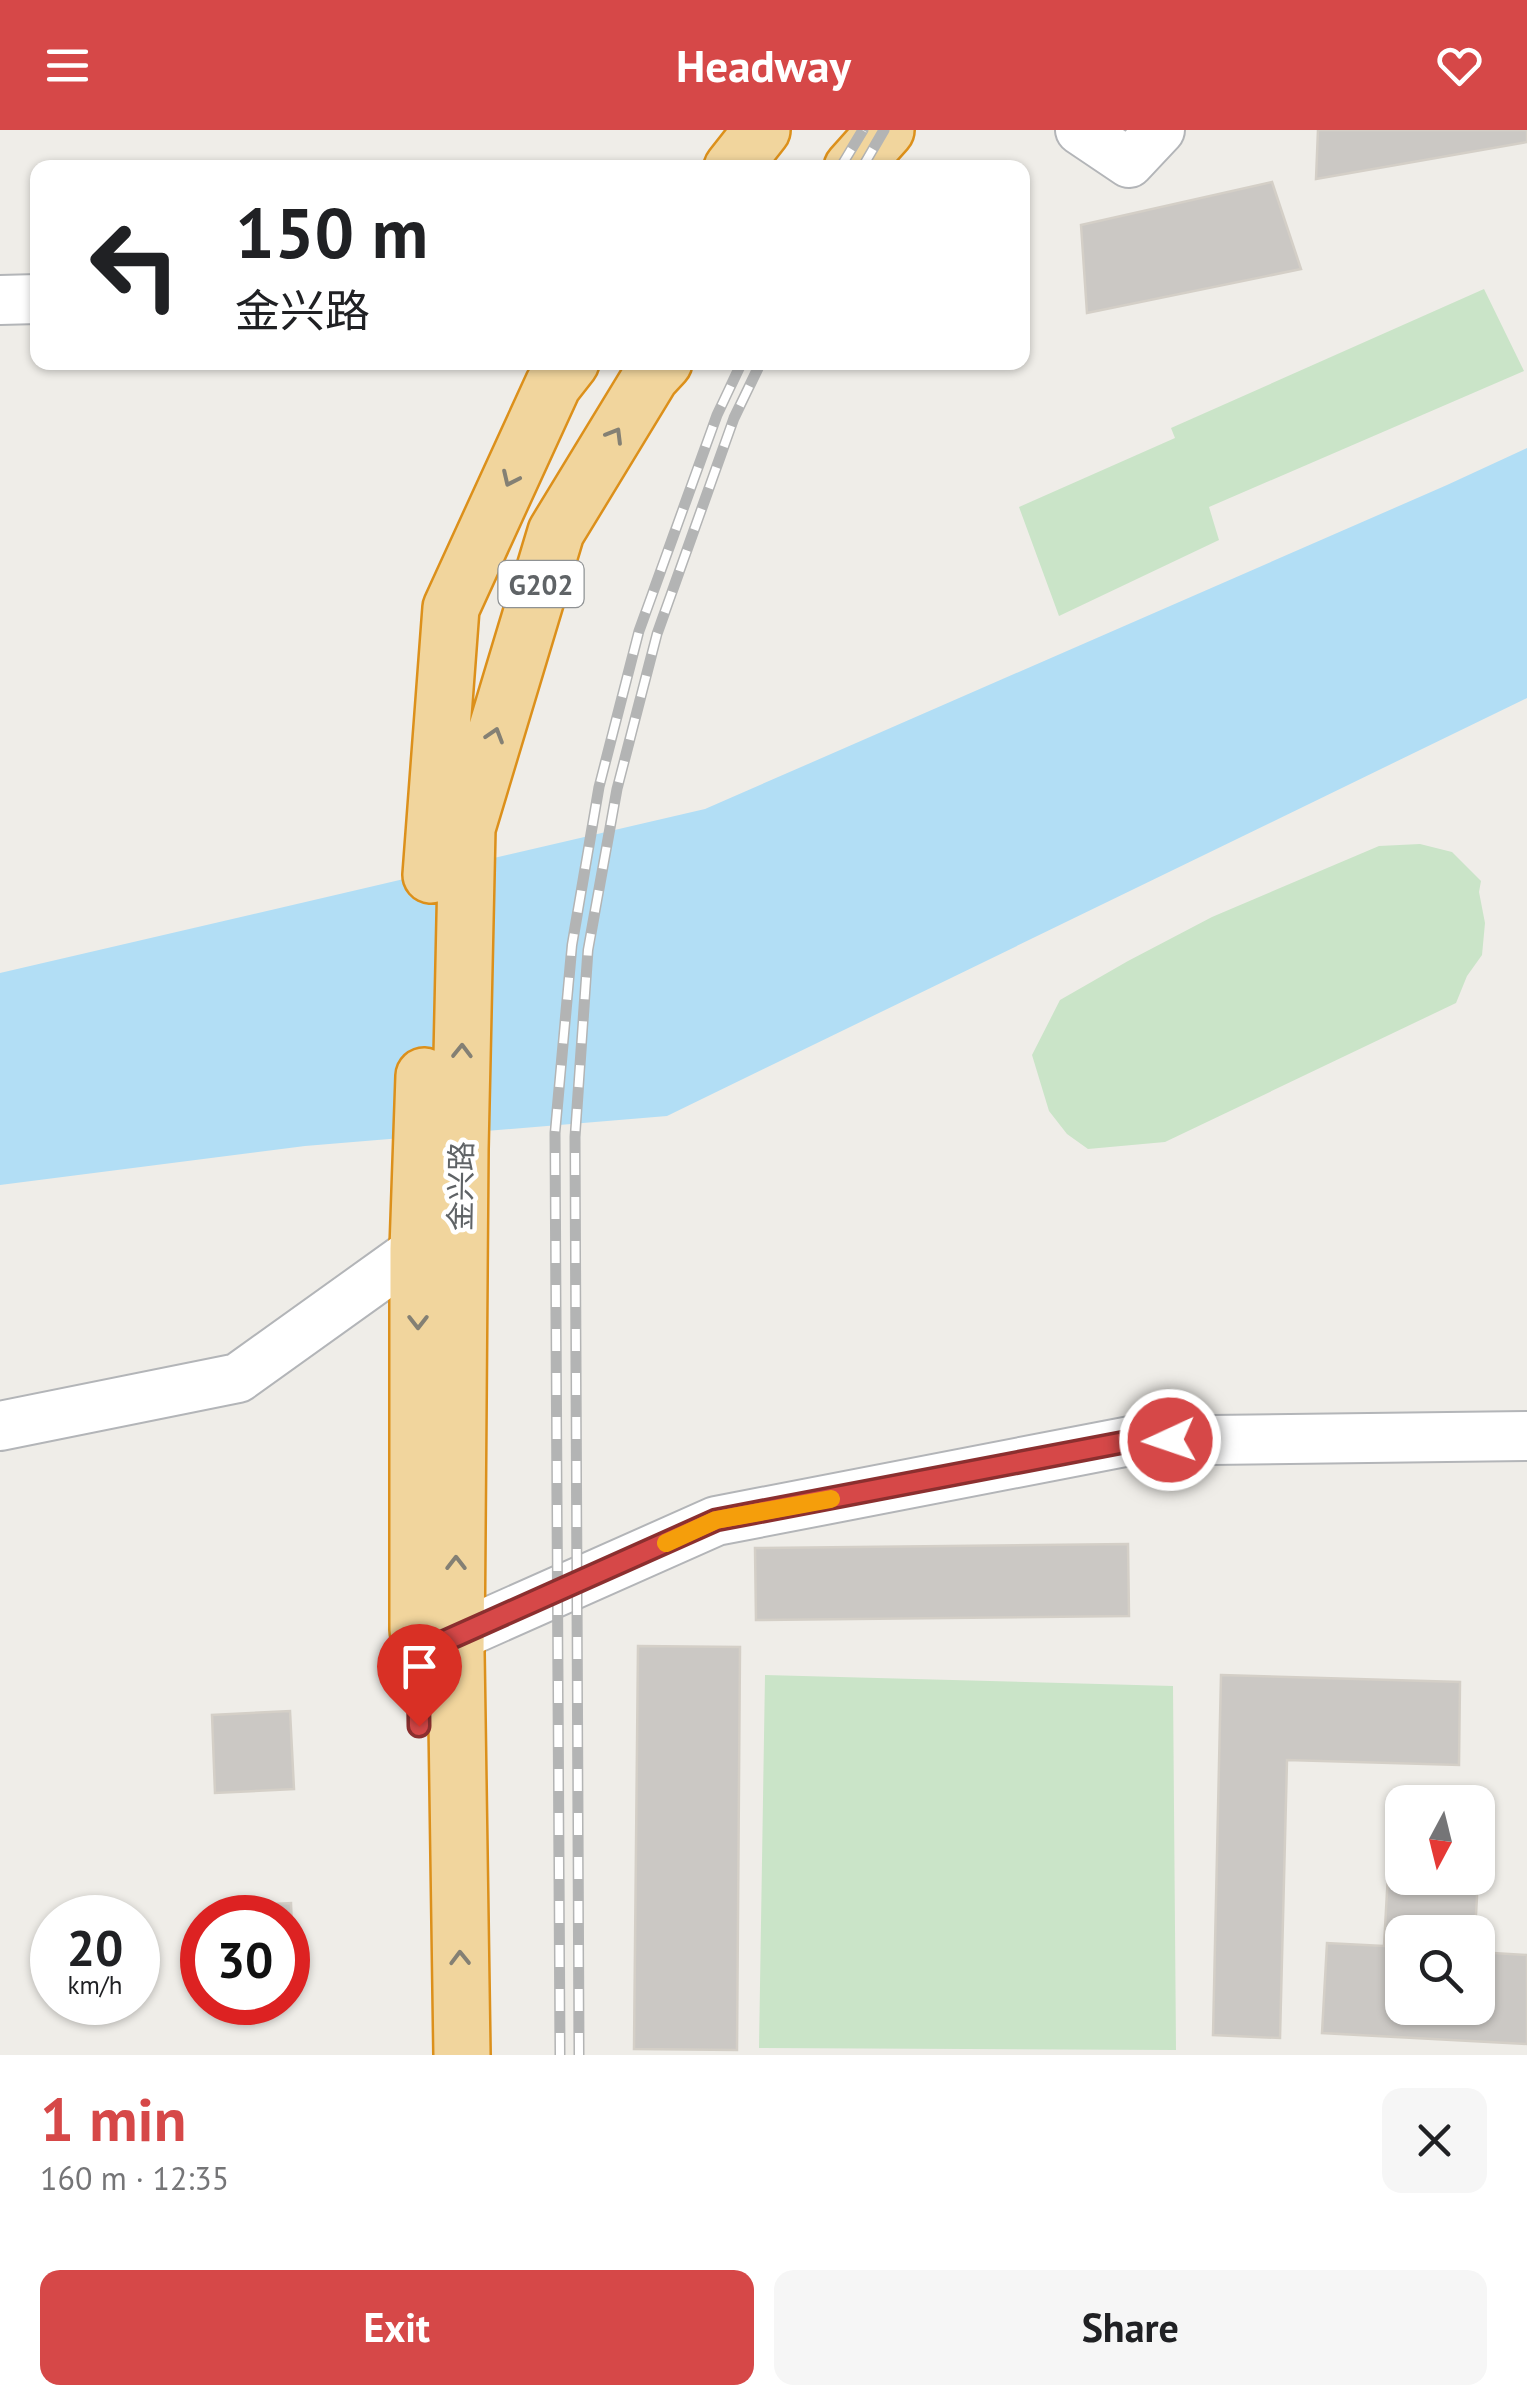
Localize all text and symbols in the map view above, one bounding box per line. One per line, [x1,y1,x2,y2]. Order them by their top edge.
text: Headway [676,36,851,94]
icon: menu [40,38,95,93]
icon: heart [1432,38,1487,93]
text: 150 m [235,187,428,277]
icon: left [70,200,200,330]
text: 金兴路 [235,281,370,339]
one-way arrow [603,428,622,446]
one-way arrow [502,469,522,487]
road number: G202 [498,561,584,607]
one-way arrow [484,727,504,744]
one-way arrow [452,1043,473,1059]
street label: 金兴路 [440,1141,480,1231]
one-way arrow [407,1316,429,1331]
position arrow [1118,1388,1222,1492]
one-way arrow [446,1554,467,1570]
pin [377,1624,462,1727]
icon: arrive [392,1639,447,1694]
north arrow [1385,1785,1495,1895]
map controls [1385,1785,1495,2025]
speed limit sign: 30 [180,1895,310,2025]
text: 20 [67,1915,123,1980]
button: search [1385,1915,1495,2025]
one-way arrow [450,1949,471,1965]
text: km/h [68,1969,122,2001]
text: 1 min [40,2080,186,2158]
button: close [1382,2088,1487,2193]
text: 160 m · 12:35 [40,2157,229,2199]
button: Exit [40,2270,754,2385]
button: Share [774,2270,1487,2385]

